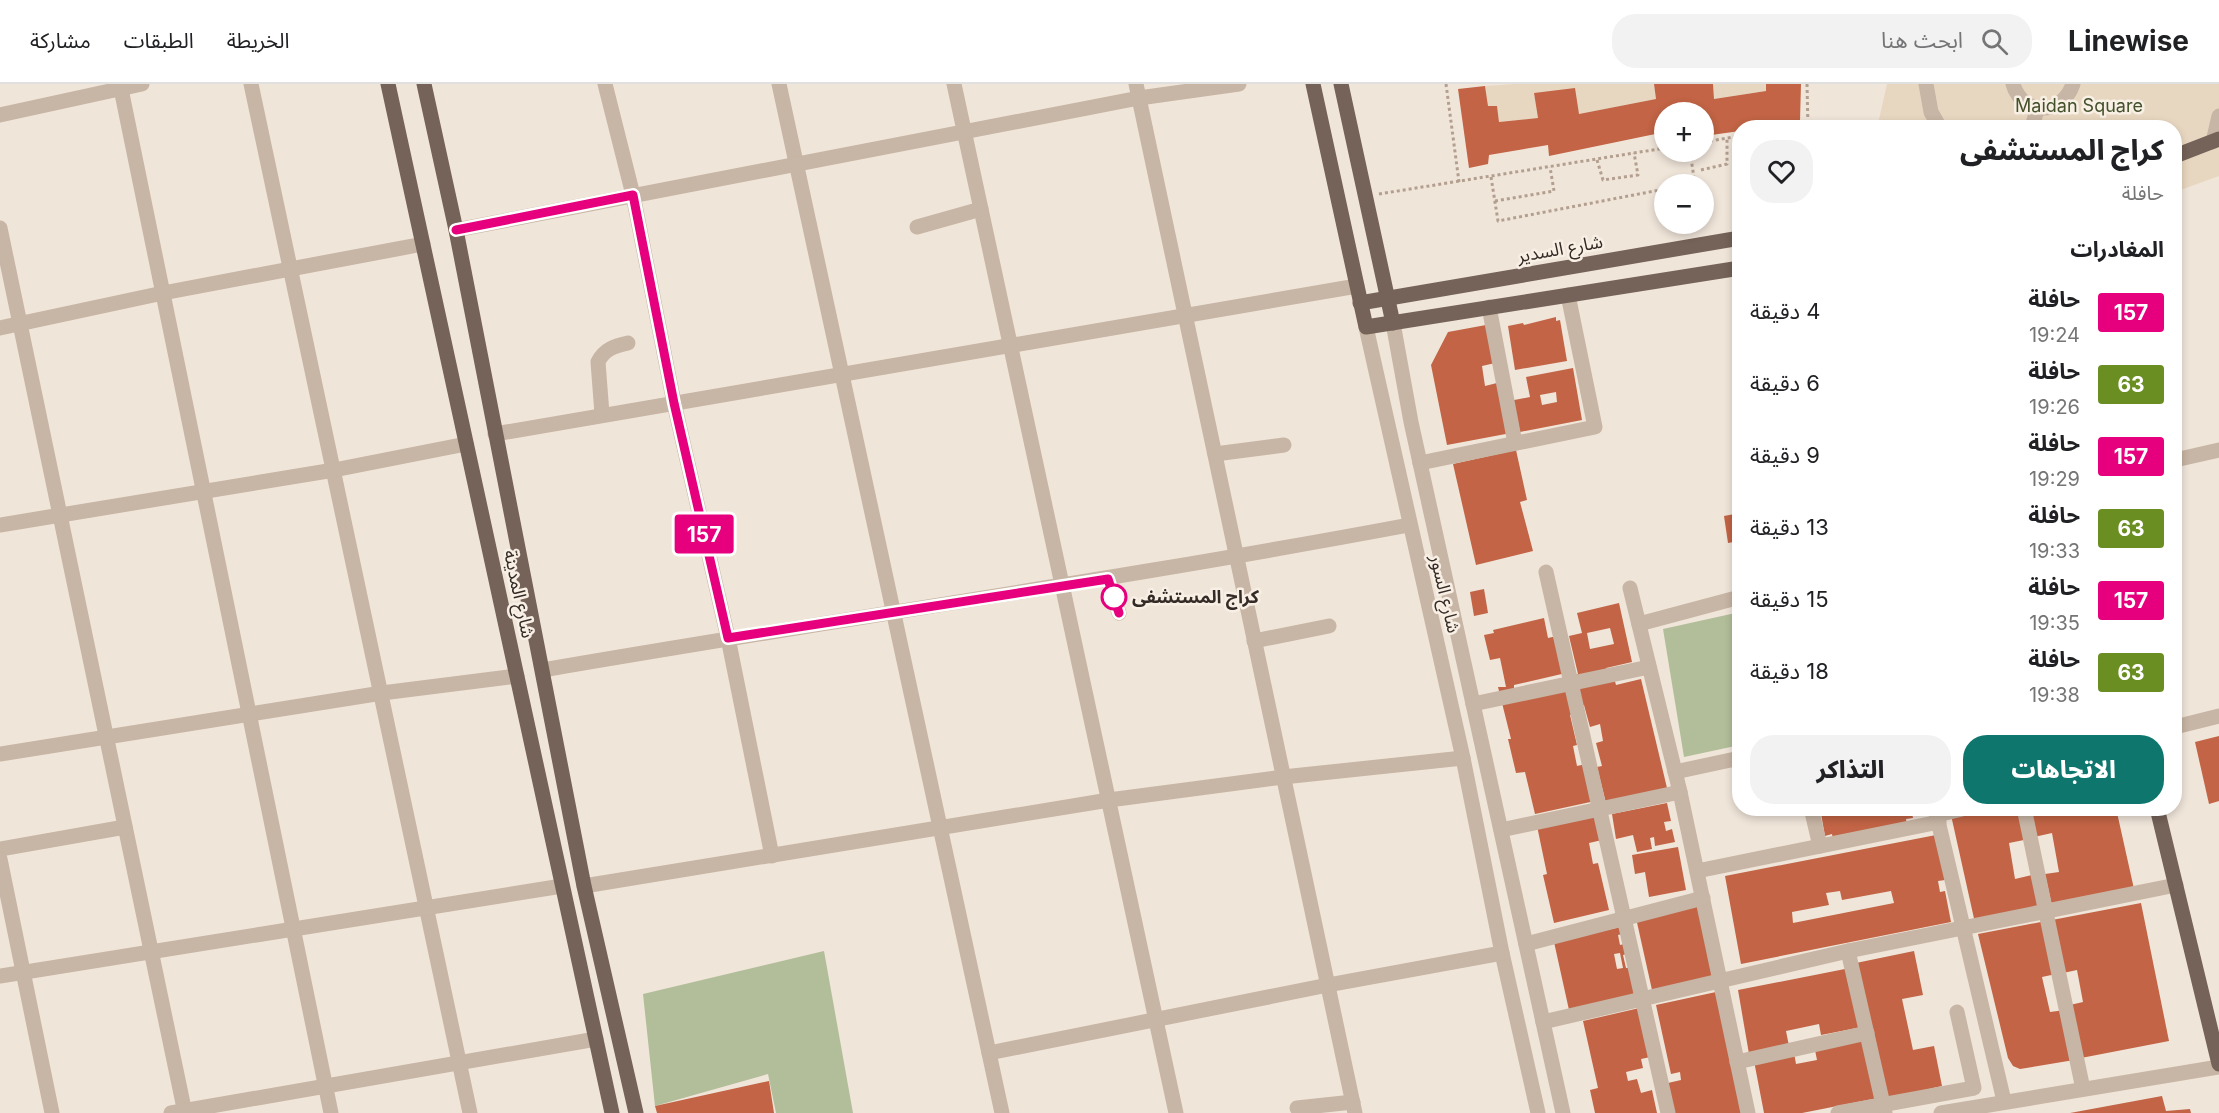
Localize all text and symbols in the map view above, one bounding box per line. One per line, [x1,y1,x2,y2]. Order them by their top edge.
search box [1612,14,2032,68]
text: Linewise [2068,24,2189,58]
icon: search [1978,25,2011,58]
text: ابحث هنا [1881,27,1963,53]
text: مشاركة [30,28,91,53]
text: الطبقات [124,28,194,53]
text: الخريطة [227,28,290,53]
park label: Maidan Square [2015,95,2143,116]
map controls [1654,102,1714,234]
button: + [1654,102,1714,162]
text: كراج المستشفى [1960,133,2164,167]
button: heart [1750,140,1813,203]
button: − [1654,174,1714,234]
text: حافلة [2122,181,2164,205]
street label: شارع السدير [1515,231,1605,270]
text: المغادرات [2070,236,2164,262]
text: حافلة [2028,286,2080,312]
text: 4 دقيقة [1750,298,1821,324]
text: 157 [2114,300,2148,325]
text: 19:24 [2029,323,2080,347]
text: حافلة [2028,358,2080,384]
text: 6 دقيقة [1750,370,1820,396]
text: 63 [2117,372,2145,397]
text: 19:26 [2029,395,2080,419]
text: حافلة [2028,430,2080,456]
text: 9 دقيقة [1750,442,1820,468]
text: 157 [2114,444,2148,469]
text: 19:29 [2029,467,2080,491]
text: حافلة [2028,502,2080,528]
line badge: 157 [670,514,738,554]
text: 13 دقيقة [1750,514,1829,540]
text: 63 [2117,516,2145,541]
text: 157 [687,522,721,547]
text: 19:33 [2029,539,2080,563]
street label: شارع المدينة [496,548,539,641]
street label: شارع السور [1422,552,1465,636]
text: حافلة [2028,574,2080,600]
marker: كراج المستشفى [1101,584,1127,610]
place label: كراج المستشفى [1132,586,1260,610]
text: 15 دقيقة [1750,586,1829,612]
text: 157 [2114,588,2148,613]
text: 19:35 [2029,611,2080,635]
text: حافلة [2028,646,2080,672]
text: 18 دقيقة [1750,658,1829,684]
text: 63 [2117,660,2145,685]
text: 19:38 [2029,683,2080,707]
button: التذاكر [1750,735,1951,804]
button: الاتجاهات [1963,735,2164,804]

